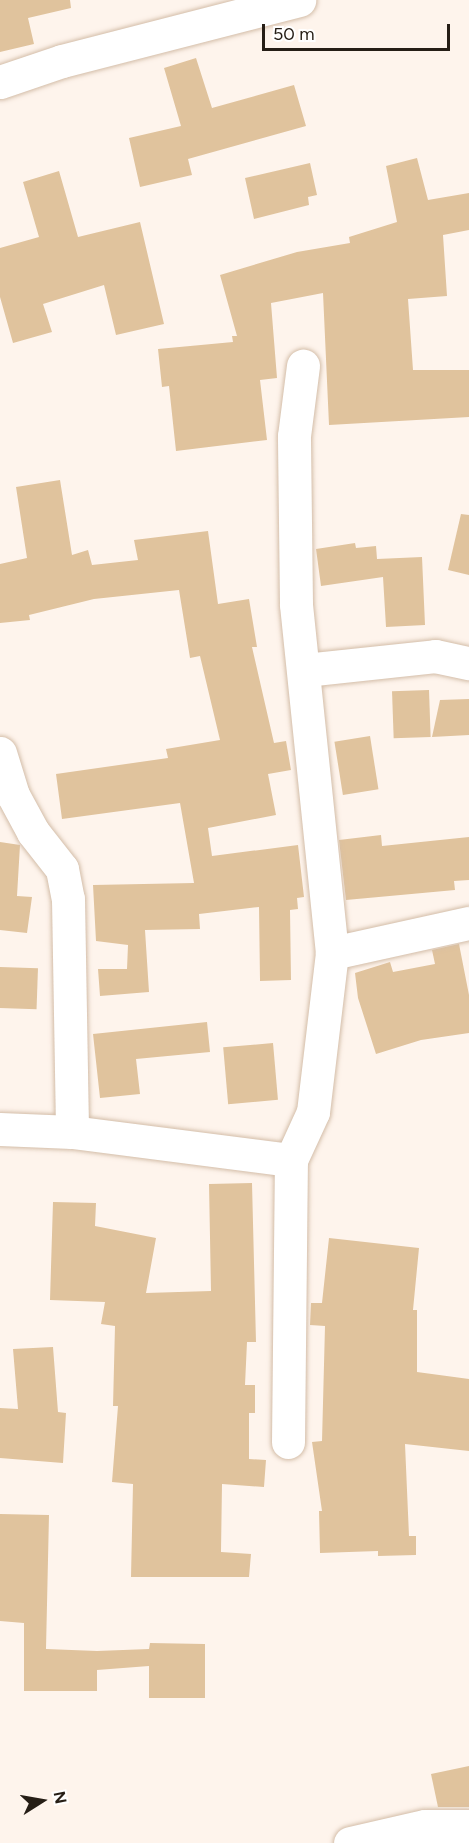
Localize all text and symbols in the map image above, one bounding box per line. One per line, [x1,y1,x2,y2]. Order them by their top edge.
scale bar [265,12,452,50]
text: 50 m [273,23,315,45]
north arrow [12,1771,72,1831]
text: N [50,1790,71,1805]

